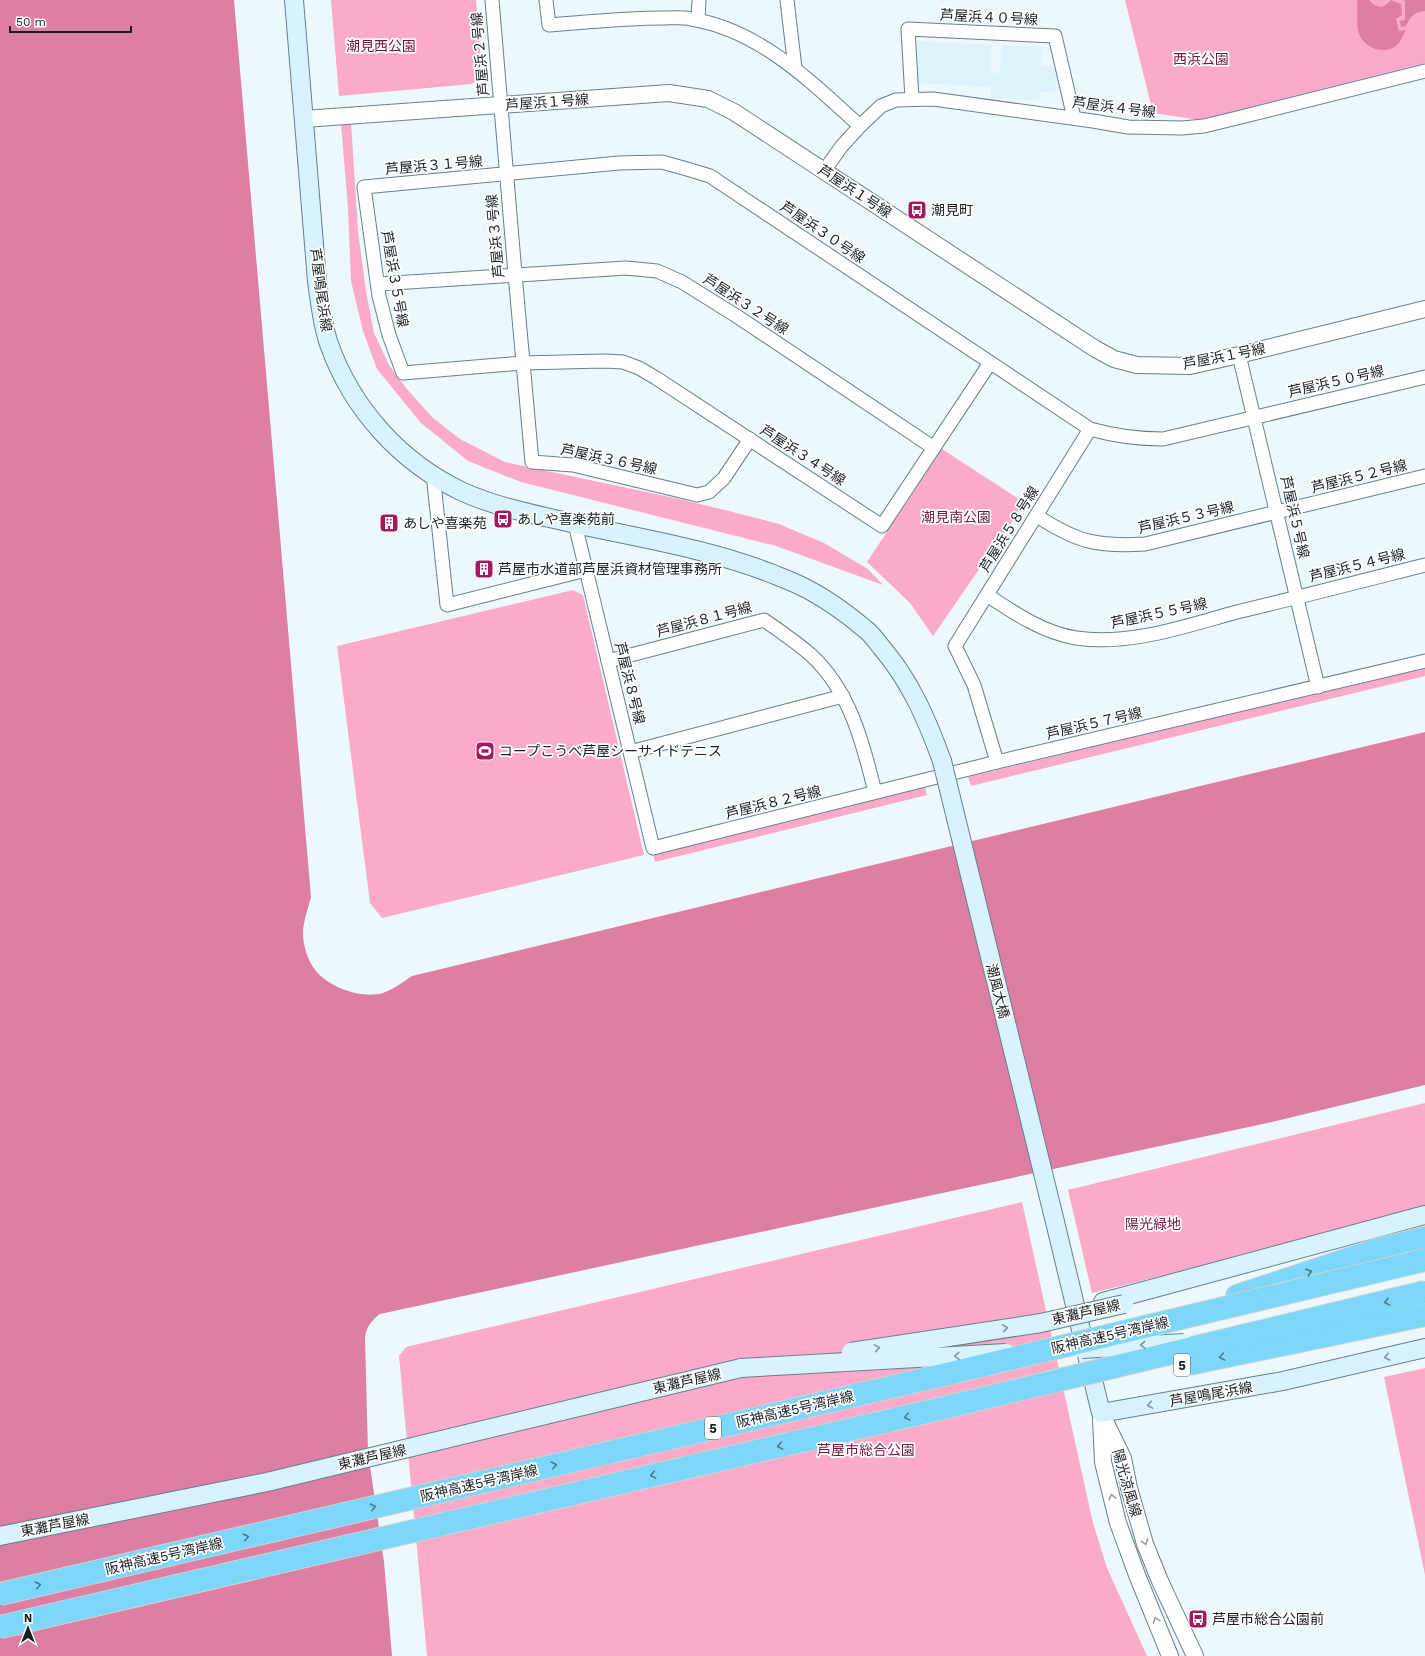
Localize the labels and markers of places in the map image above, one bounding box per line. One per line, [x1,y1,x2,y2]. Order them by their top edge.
bus stop icon: 潮見町 [906,199,928,221]
place label: 潮見町 [931,202,973,218]
bus stop icon: あしや喜楽苑前 [492,508,514,530]
place label: あしや喜楽苑前 [517,511,615,527]
building icon: あしや喜楽苑 [378,512,400,534]
place label: あしや喜楽苑 [403,515,487,531]
building icon: 芦屋市水道部芦屋浜資材管理事務所 [473,558,495,580]
place label: 芦屋市水道部芦屋浜資材管理事務所 [498,561,722,577]
sports icon: コープこうべ芦屋シーサイドテニス [474,740,496,762]
place label: コープこうべ芦屋シーサイドテニス [499,743,722,759]
bus stop icon: 芦屋市総合公園前 [1187,1608,1209,1630]
place label: 芦屋市総合公園前 [1212,1611,1324,1627]

